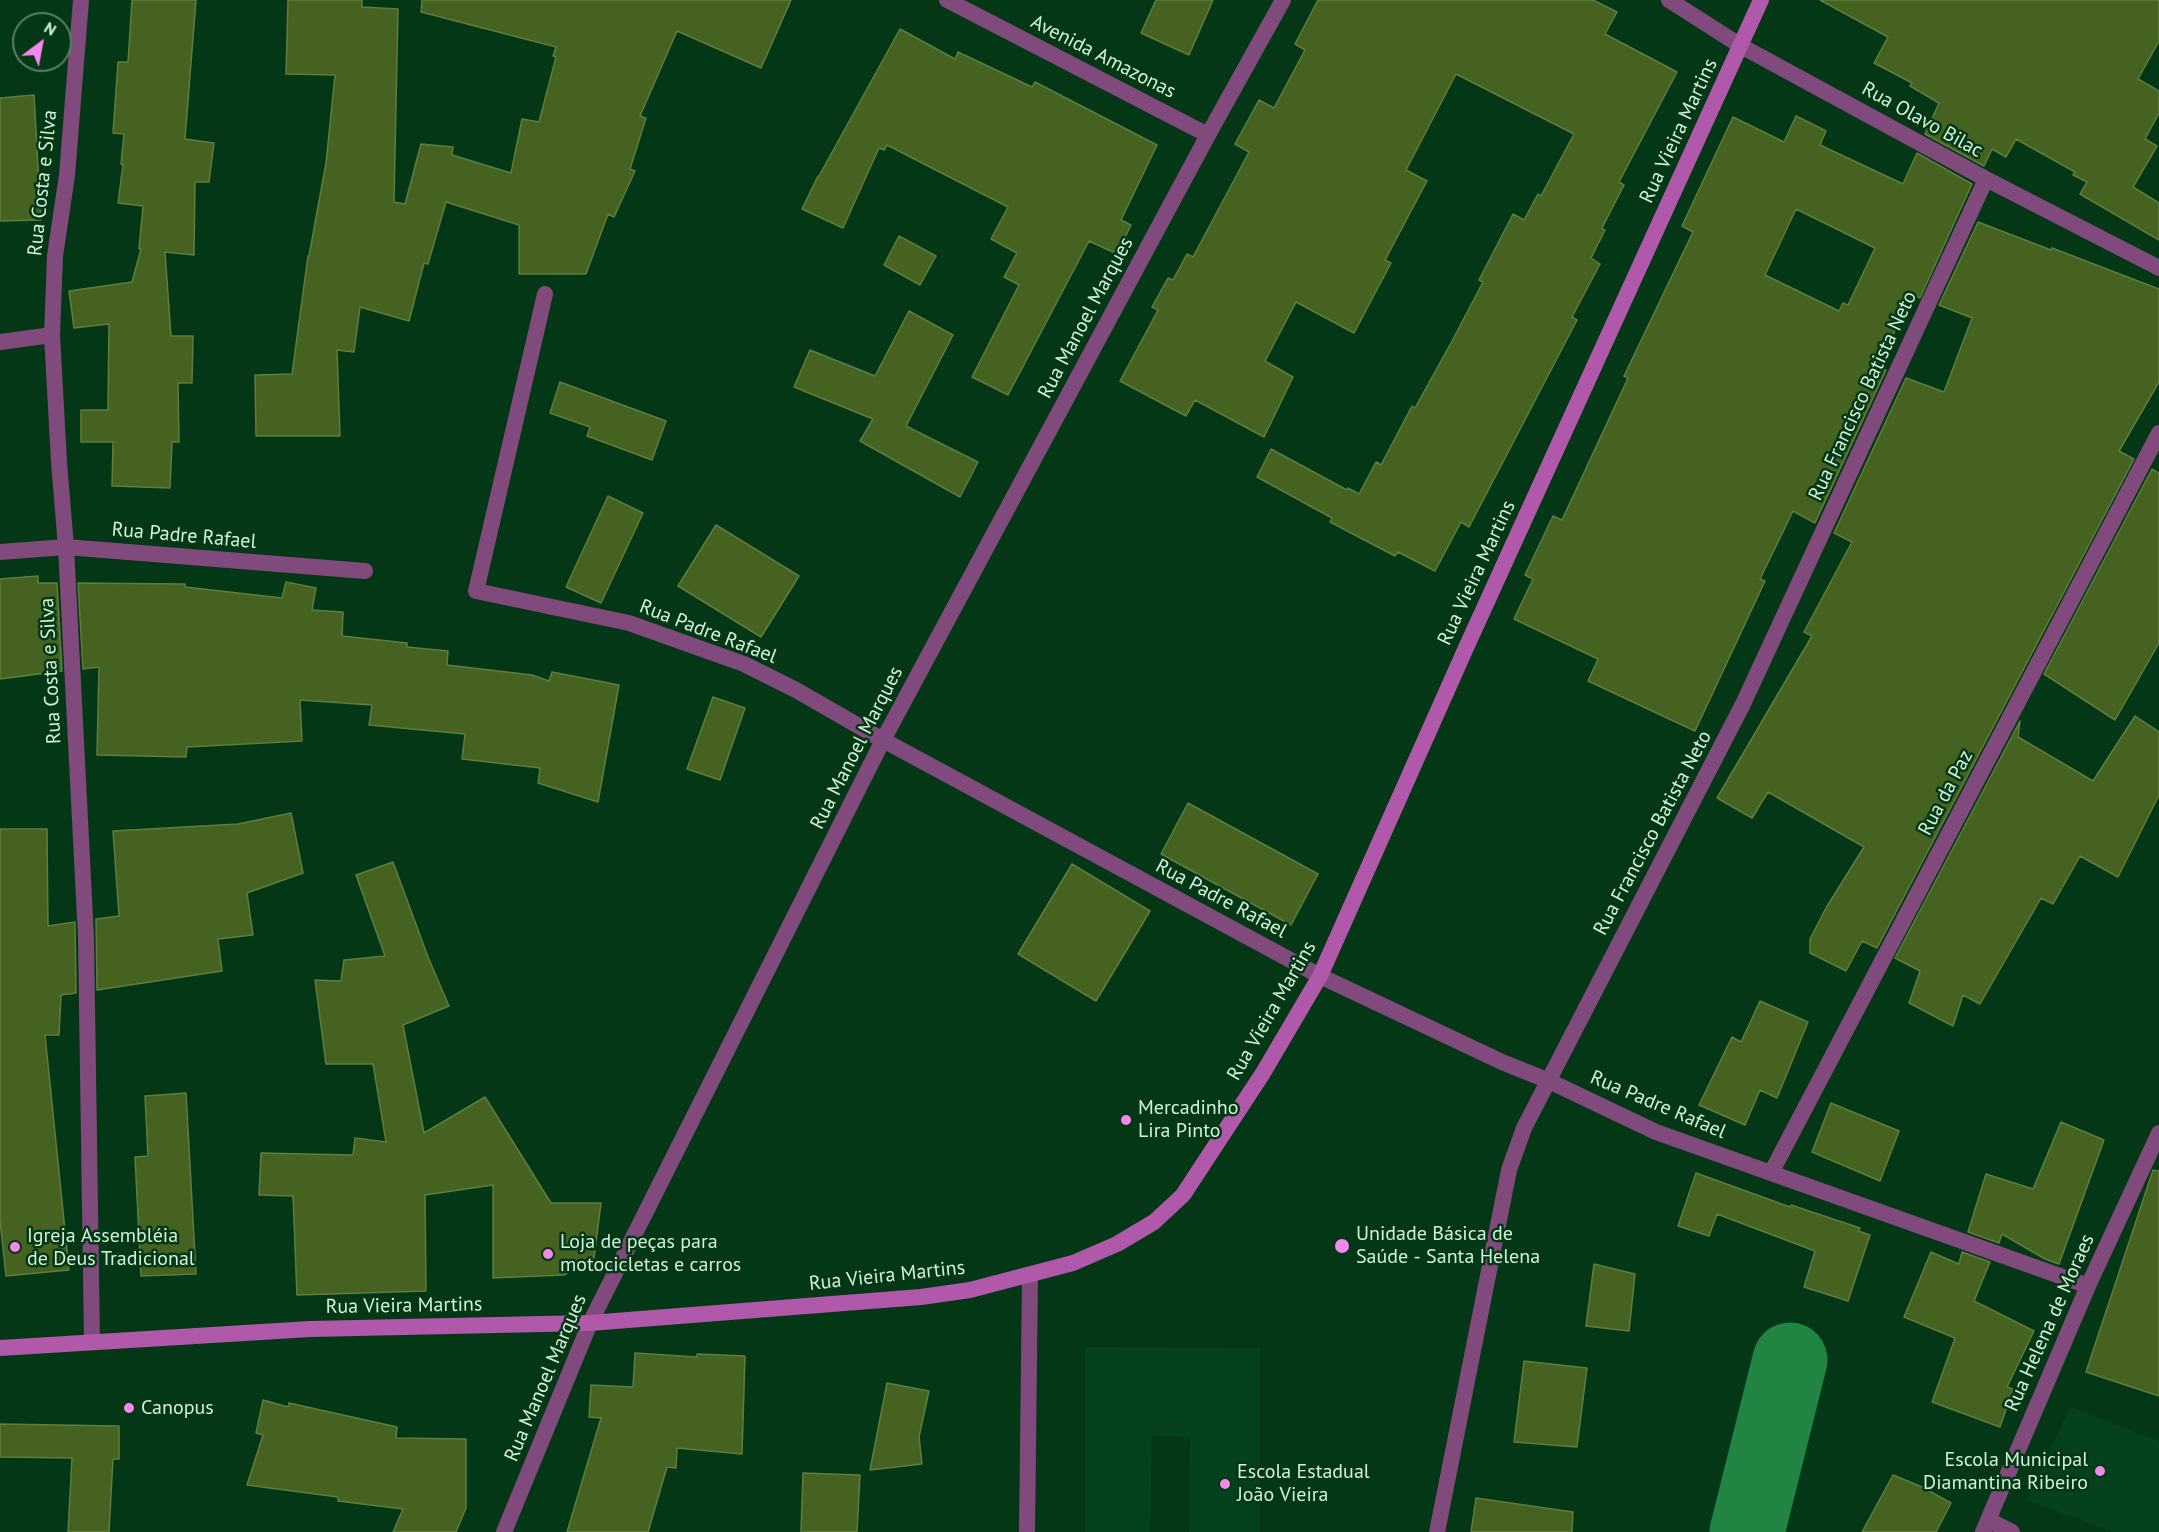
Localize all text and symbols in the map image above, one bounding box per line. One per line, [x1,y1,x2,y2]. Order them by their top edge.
street label: Avenida Amazonas [1027,10,1179,104]
north arrow [12,12,72,72]
text: N [41,17,60,40]
street label: Rua Vieira Martins [1635,55,1723,207]
street label: Rua Olavo Bilac [1857,77,1987,163]
street label: Rua Costa e Silva [23,109,63,257]
street label: Rua Manoel Marques [1033,233,1139,403]
street label: Rua Francisco Batista Neto [1804,287,1922,505]
street label: Rua Vieira Martins [1433,497,1521,649]
street label: Rua Padre Rafael [111,518,257,554]
street label: Rua Padre Rafael [636,595,780,669]
street label: Rua Costa e Silva [35,597,67,745]
street label: Rua Manoel Marques [806,663,908,833]
street label: Rua Francisco Batista Neto [1589,727,1717,939]
street label: Rua da Paz [1914,746,1978,840]
street label: Rua Padre Rafael [1151,854,1291,944]
street label: Rua Vieira Martins [1222,937,1322,1085]
street label: Rua Padre Rafael [1587,1066,1729,1144]
place label: Mercadinho Lira Pinto [1138,1096,1238,1143]
marker: Mercadinho Lira Pinto [1119,1113,1133,1127]
place label: Unidade Básica de Saúde - Santa Helena [1356,1222,1540,1269]
place label: Igreja Assembléia de Deus Tradicional [27,1224,195,1271]
place label: Loja de peças para motocicletas e carros [560,1230,741,1277]
street label: Rua Helena de Moraes [2000,1231,2100,1415]
marker: Unidade Básica de Saúde - Santa Helena [1333,1237,1351,1255]
marker: Igreja Assembléia de Deus Tradicional [8,1240,22,1254]
marker: Loja de peças para motocicletas e carros [541,1247,555,1261]
street label: Rua Vieira Martins [808,1256,966,1296]
street label: Rua Manoel Marques [500,1291,592,1465]
street label: Rua Vieira Martins [325,1293,483,1319]
place label: Canopus [141,1396,214,1420]
marker: Canopus [122,1401,136,1415]
place label: Escola Municipal Diamantina Ribeiro [1923,1448,2088,1495]
place label: Escola Estadual João Vieira [1237,1460,1370,1507]
marker: Escola Municipal Diamantina Ribeiro [2093,1464,2107,1478]
marker: Escola Estadual João Vieira [1218,1477,1232,1491]

